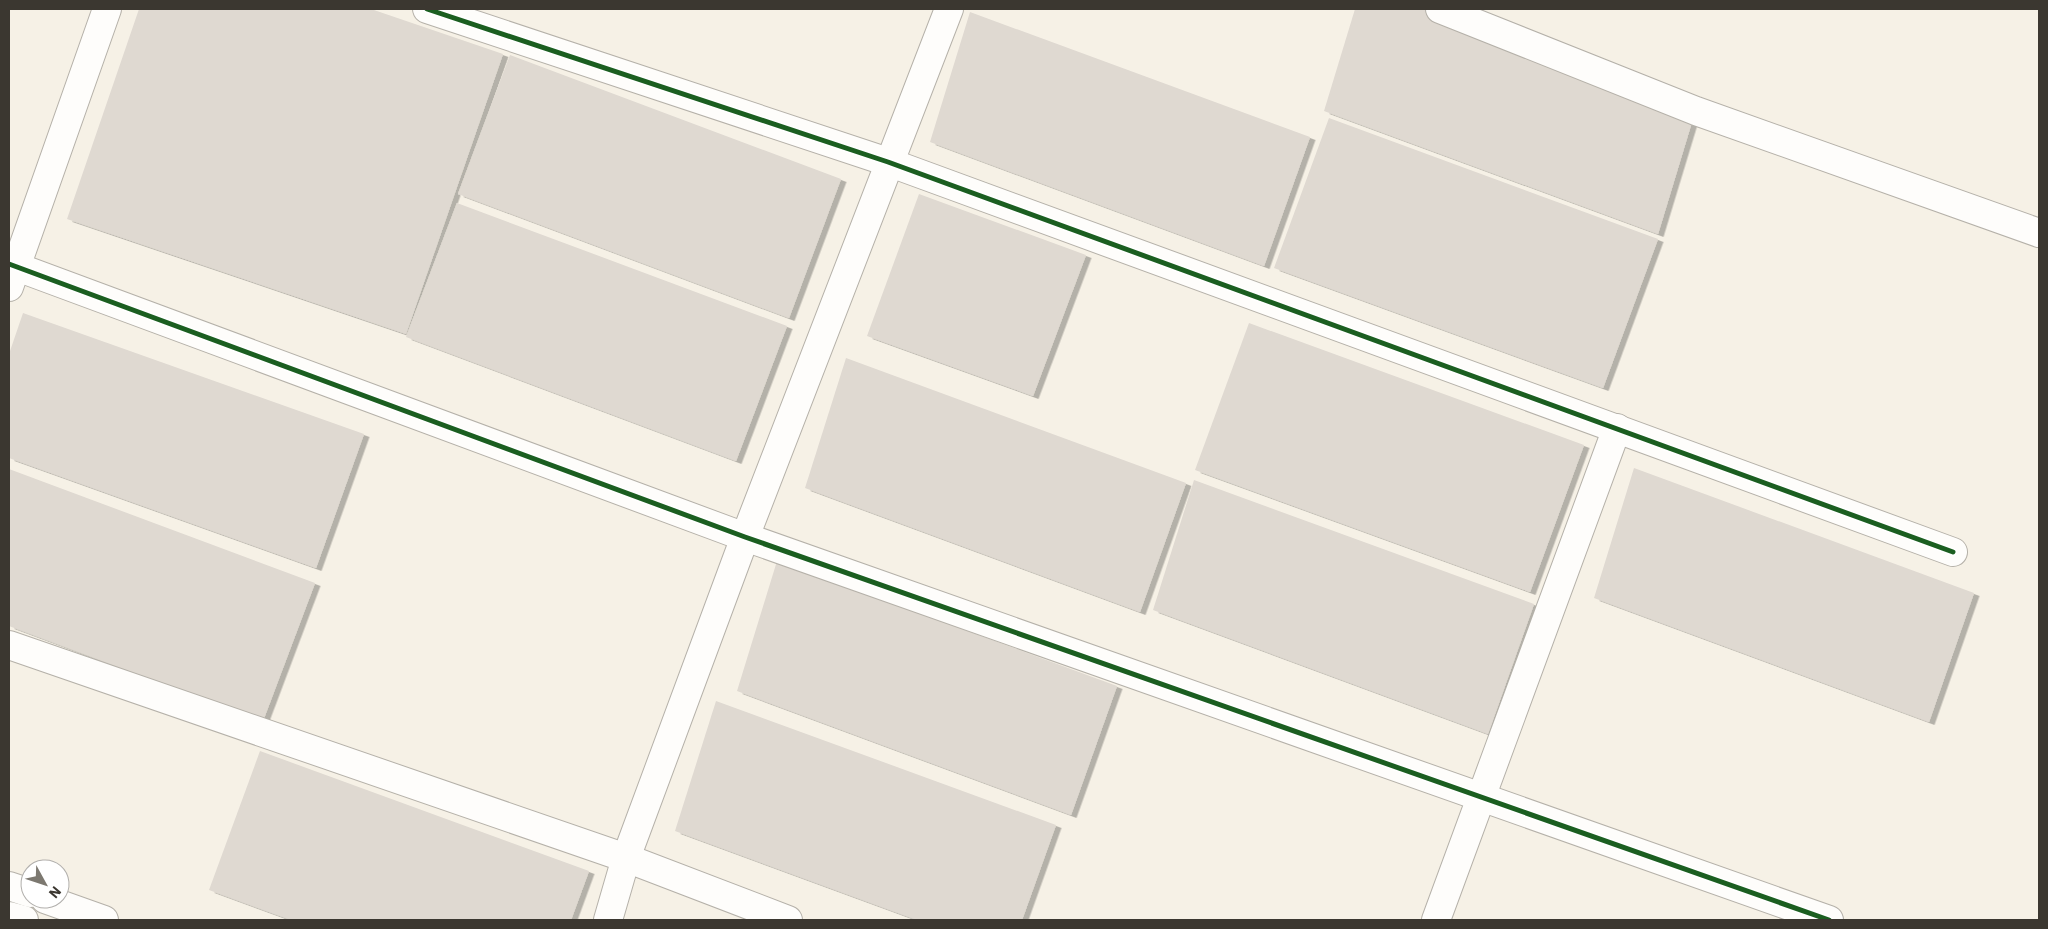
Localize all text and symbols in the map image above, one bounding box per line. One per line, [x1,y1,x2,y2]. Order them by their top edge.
north arrow [20,859,70,909]
text: N [45,883,65,902]

